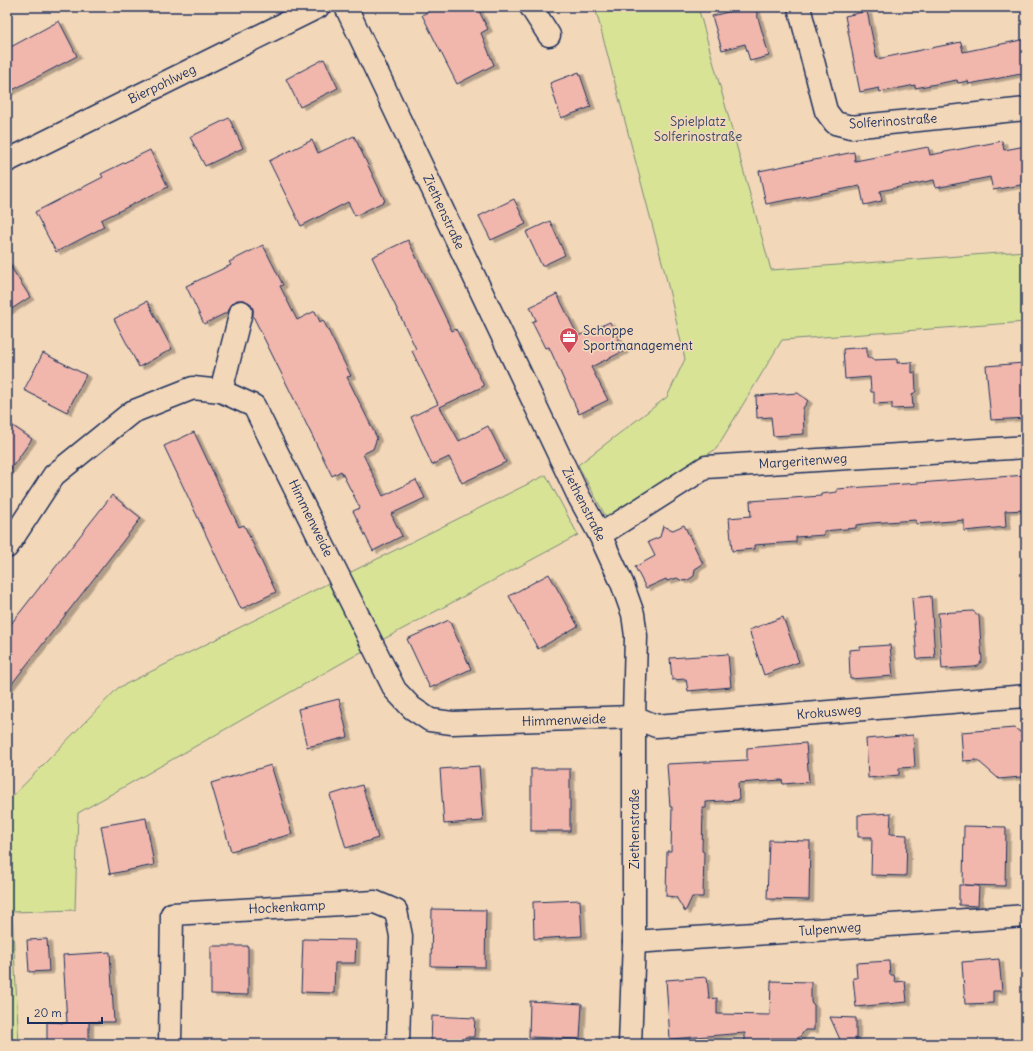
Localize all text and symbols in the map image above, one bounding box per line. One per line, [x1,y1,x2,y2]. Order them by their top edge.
street label: Bierpohlweg [125,60,199,108]
street label: Solferinostraße [848,109,938,133]
park label: Spielplatz Solferinostraße [654,113,742,145]
street label: Ziethenstraße [419,172,469,252]
place label: Schoppe Sportmanagement [583,322,693,354]
office icon: Schoppe Sportmanagement [558,326,580,354]
street label: Margeritenweg [758,449,848,473]
street label: Ziethenstraße [558,464,610,544]
street label: Himmenweide [285,476,337,560]
street label: Krokusweg [796,701,862,723]
street label: Himmenweide [522,710,606,730]
street label: Ziethenstraße [626,789,643,869]
street label: Hockenkamp [248,896,326,918]
street label: Tulpenweg [798,918,862,940]
scale bar [28,999,102,1025]
text: 20 m [34,1005,62,1020]

